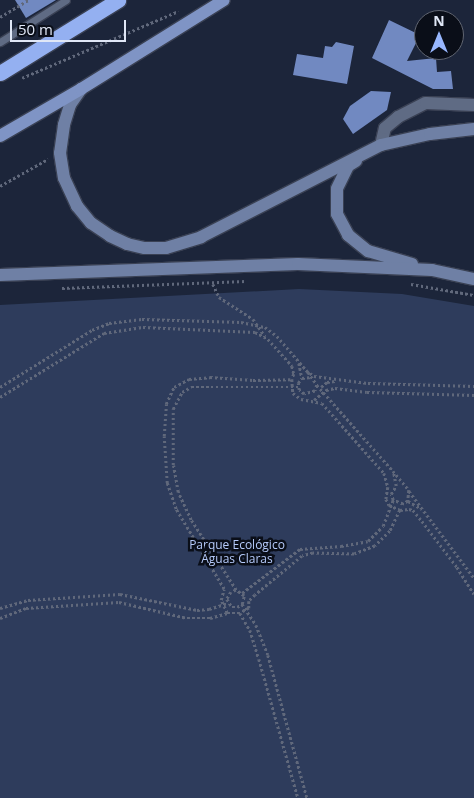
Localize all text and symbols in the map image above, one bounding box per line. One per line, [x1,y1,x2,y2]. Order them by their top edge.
scale bar [12,10,129,42]
north arrow [414,10,464,60]
text: N [433,11,445,30]
text: 50 m [18,19,53,39]
park label: Parque Ecológico Águas Claras [189,538,285,566]

